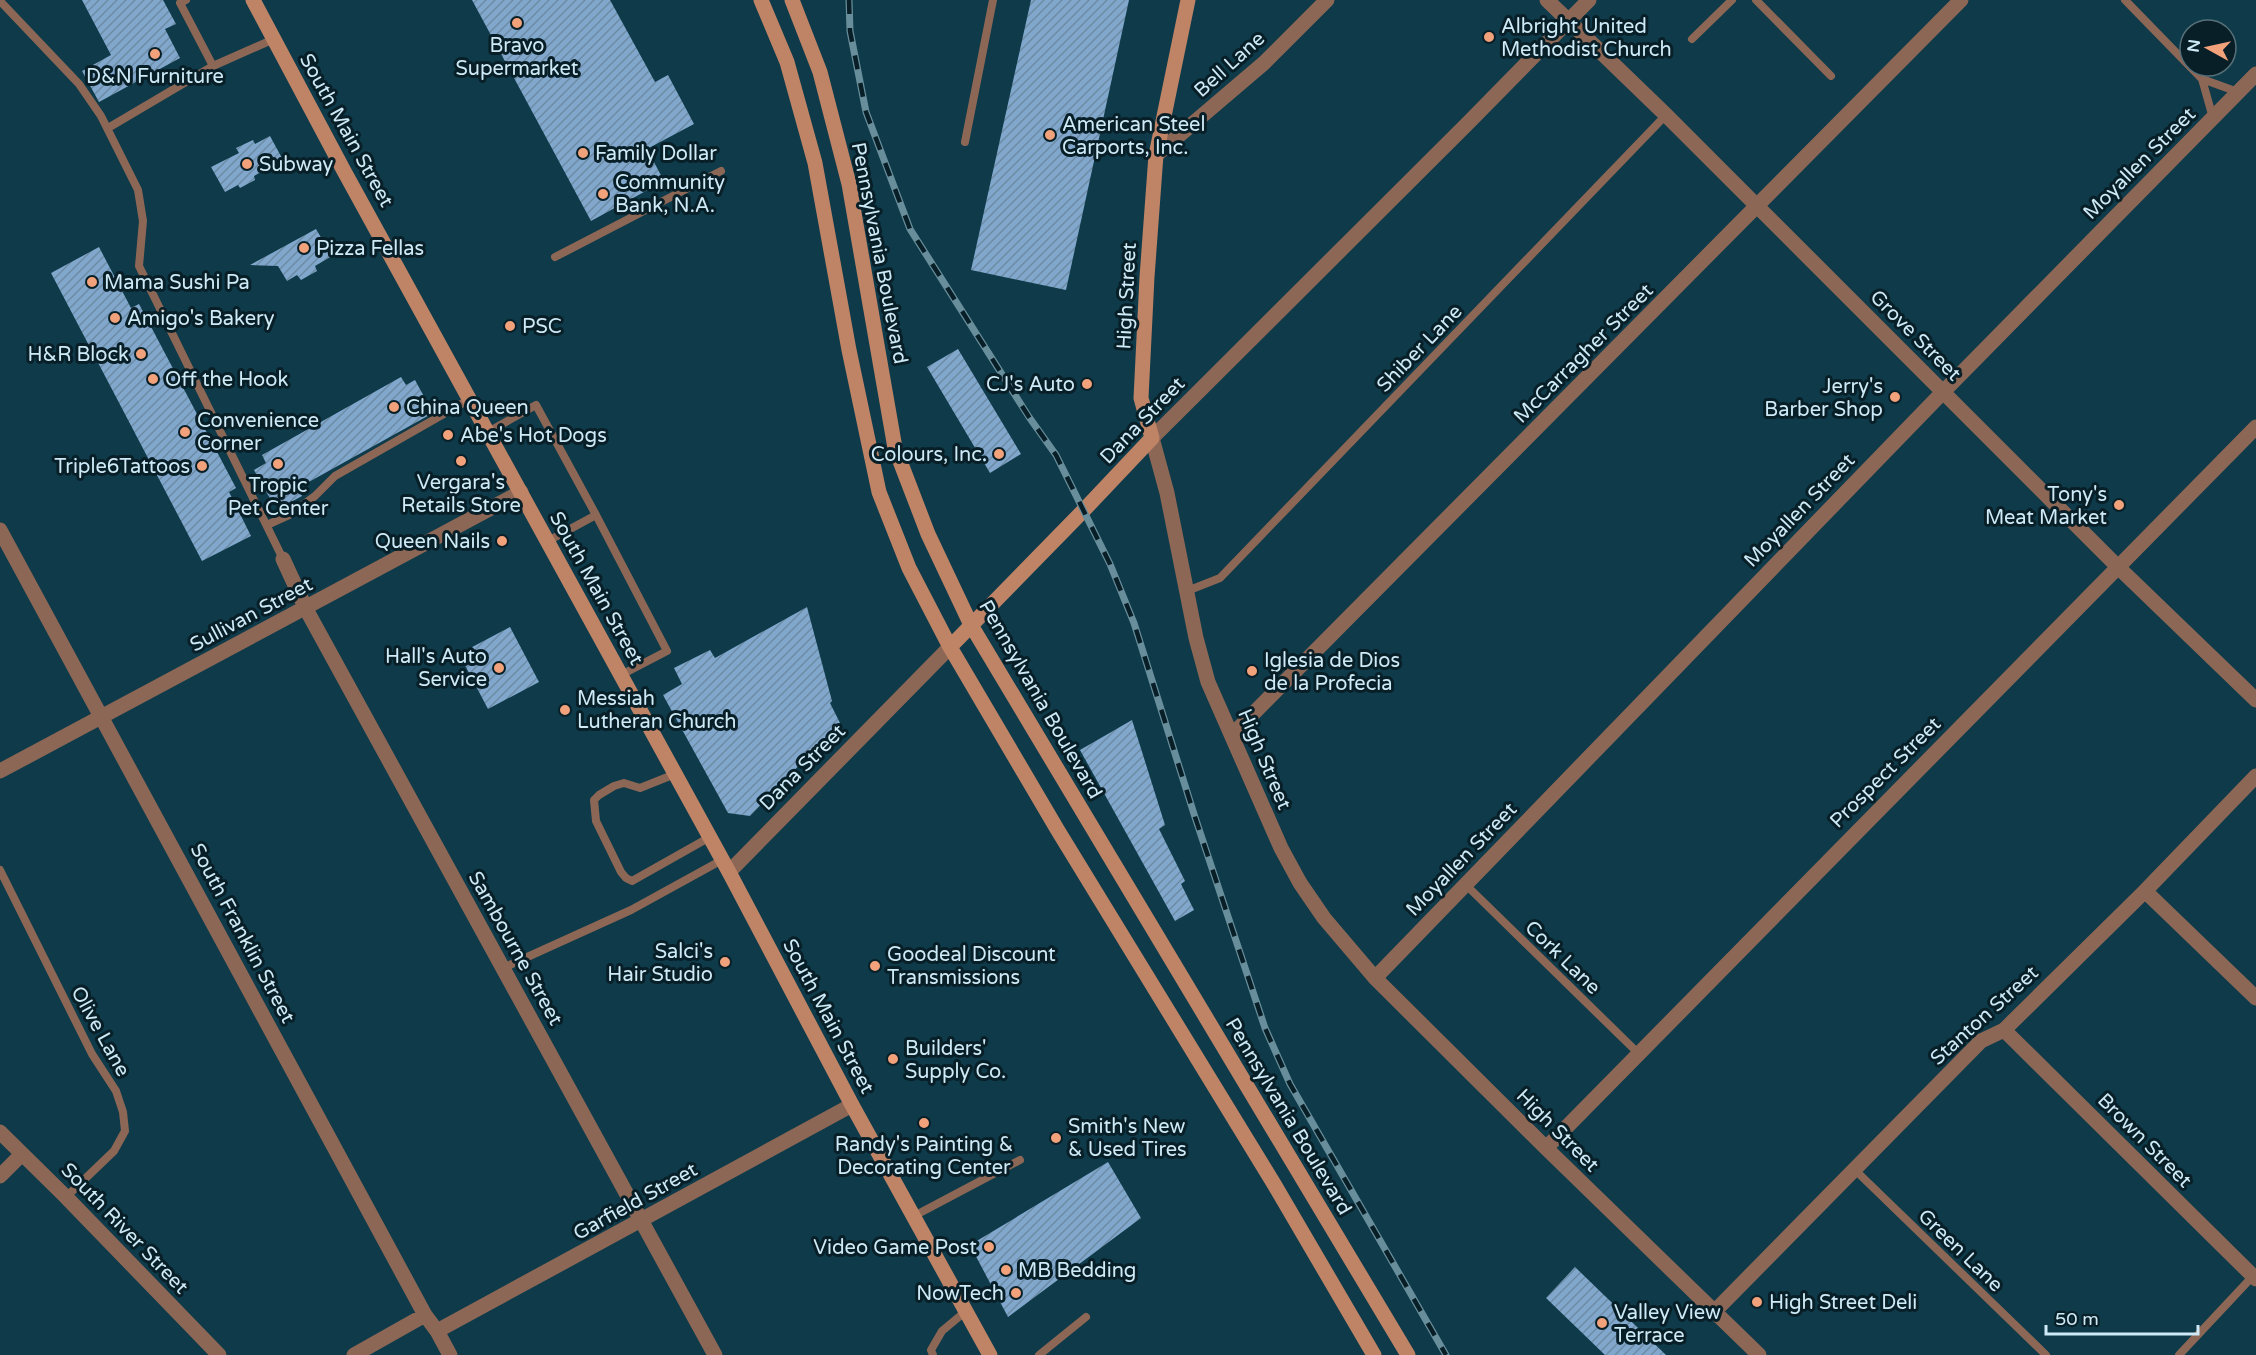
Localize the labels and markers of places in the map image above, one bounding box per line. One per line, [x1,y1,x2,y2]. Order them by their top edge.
place label: Albright United Methodist Church [1501,15,1672,62]
marker: Bravo Supermarket [510,16,524,30]
marker: Albright United Methodist Church [1482,30,1496,44]
place label: Bravo Supermarket [456,34,579,81]
marker: D&N Furniture [148,47,162,61]
place label: D&N Furniture [86,65,224,89]
place label: American Steel Carports, Inc. [1062,113,1205,160]
marker: American Steel Carports, Inc. [1043,128,1057,142]
place label: Family Dollar [595,142,717,166]
marker: Family Dollar [576,146,590,160]
place label: Subway [259,153,334,177]
marker: Subway [240,157,254,171]
place label: Community Bank, N.A. [615,171,725,218]
marker: Community Bank, N.A. [596,187,610,201]
place label: Pizza Fellas [316,237,424,261]
marker: Pizza Fellas [297,241,311,255]
place label: Mama Sushi Pa [104,271,250,295]
marker: Mama Sushi Pa [85,275,99,289]
place label: Amigo's Bakery [127,307,275,331]
marker: Amigo's Bakery [108,311,122,325]
place label: PSC [522,315,562,339]
marker: PSC [503,319,517,333]
place label: H&R Block [27,343,129,367]
marker: H&R Block [134,347,148,361]
place label: Off the Hook [165,368,288,392]
marker: Off the Hook [146,372,160,386]
place label: CJ's Auto [986,373,1075,397]
place label: Jerry's Barber Shop [1764,375,1883,422]
marker: CJ's Auto [1080,377,1094,391]
marker: Jerry's Barber Shop [1888,390,1902,404]
place label: China Queen [406,396,529,420]
marker: China Queen [387,400,401,414]
place label: Convenience Corner [197,409,319,456]
place label: Abe's Hot Dogs [460,424,607,448]
marker: Convenience Corner [178,425,192,439]
marker: Abe's Hot Dogs [441,428,455,442]
place label: Colours, Inc. [871,443,987,467]
marker: Colours, Inc. [992,447,1006,461]
marker: Vergara's Retails Store [454,454,468,468]
place label: Triple6Tattoos [54,455,190,479]
marker: Tropic Pet Center [271,457,285,471]
marker: Triple6Tattoos [195,459,209,473]
place label: Vergara's Retails Store [401,471,521,518]
place label: Tropic Pet Center [228,474,329,521]
place label: Tony's Meat Market [1985,483,2107,530]
marker: Tony's Meat Market [2112,498,2126,512]
place label: Queen Nails [375,530,490,554]
marker: Queen Nails [495,534,509,548]
place label: Hall's Auto Service [385,645,487,692]
place label: Iglesia de Dios de la Profecia [1264,649,1400,696]
marker: Hall's Auto Service [492,661,506,675]
marker: Iglesia de Dios de la Profecia [1245,664,1259,678]
place label: Messiah Lutheran Church [577,687,737,734]
marker: Messiah Lutheran Church [558,703,572,717]
place label: Salci's Hair Studio [607,940,713,987]
place label: Goodeal Discount Transmissions [887,943,1056,990]
marker: Salci's Hair Studio [718,955,732,969]
marker: Goodeal Discount Transmissions [868,959,882,973]
place label: Builders' Supply Co. [905,1037,1006,1084]
marker: Builders' Supply Co. [886,1052,900,1066]
place label: Smith's New & Used Tires [1068,1115,1187,1162]
marker: Randy's Painting & Decorating Center [917,1116,931,1130]
marker: Smith's New & Used Tires [1049,1131,1063,1145]
place label: Randy's Painting & Decorating Center [835,1133,1013,1180]
place label: Video Game Post [813,1236,977,1260]
marker: Video Game Post [982,1240,996,1254]
place label: MB Bedding [1018,1259,1136,1283]
marker: MB Bedding [999,1263,1013,1277]
place label: NowTech [916,1282,1004,1306]
marker: NowTech [1009,1286,1023,1300]
place label: High Street Deli [1769,1291,1917,1315]
marker: High Street Deli [1750,1295,1764,1309]
place label: Valley View Terrace [1614,1301,1721,1348]
marker: Valley View Terrace [1595,1316,1609,1330]

